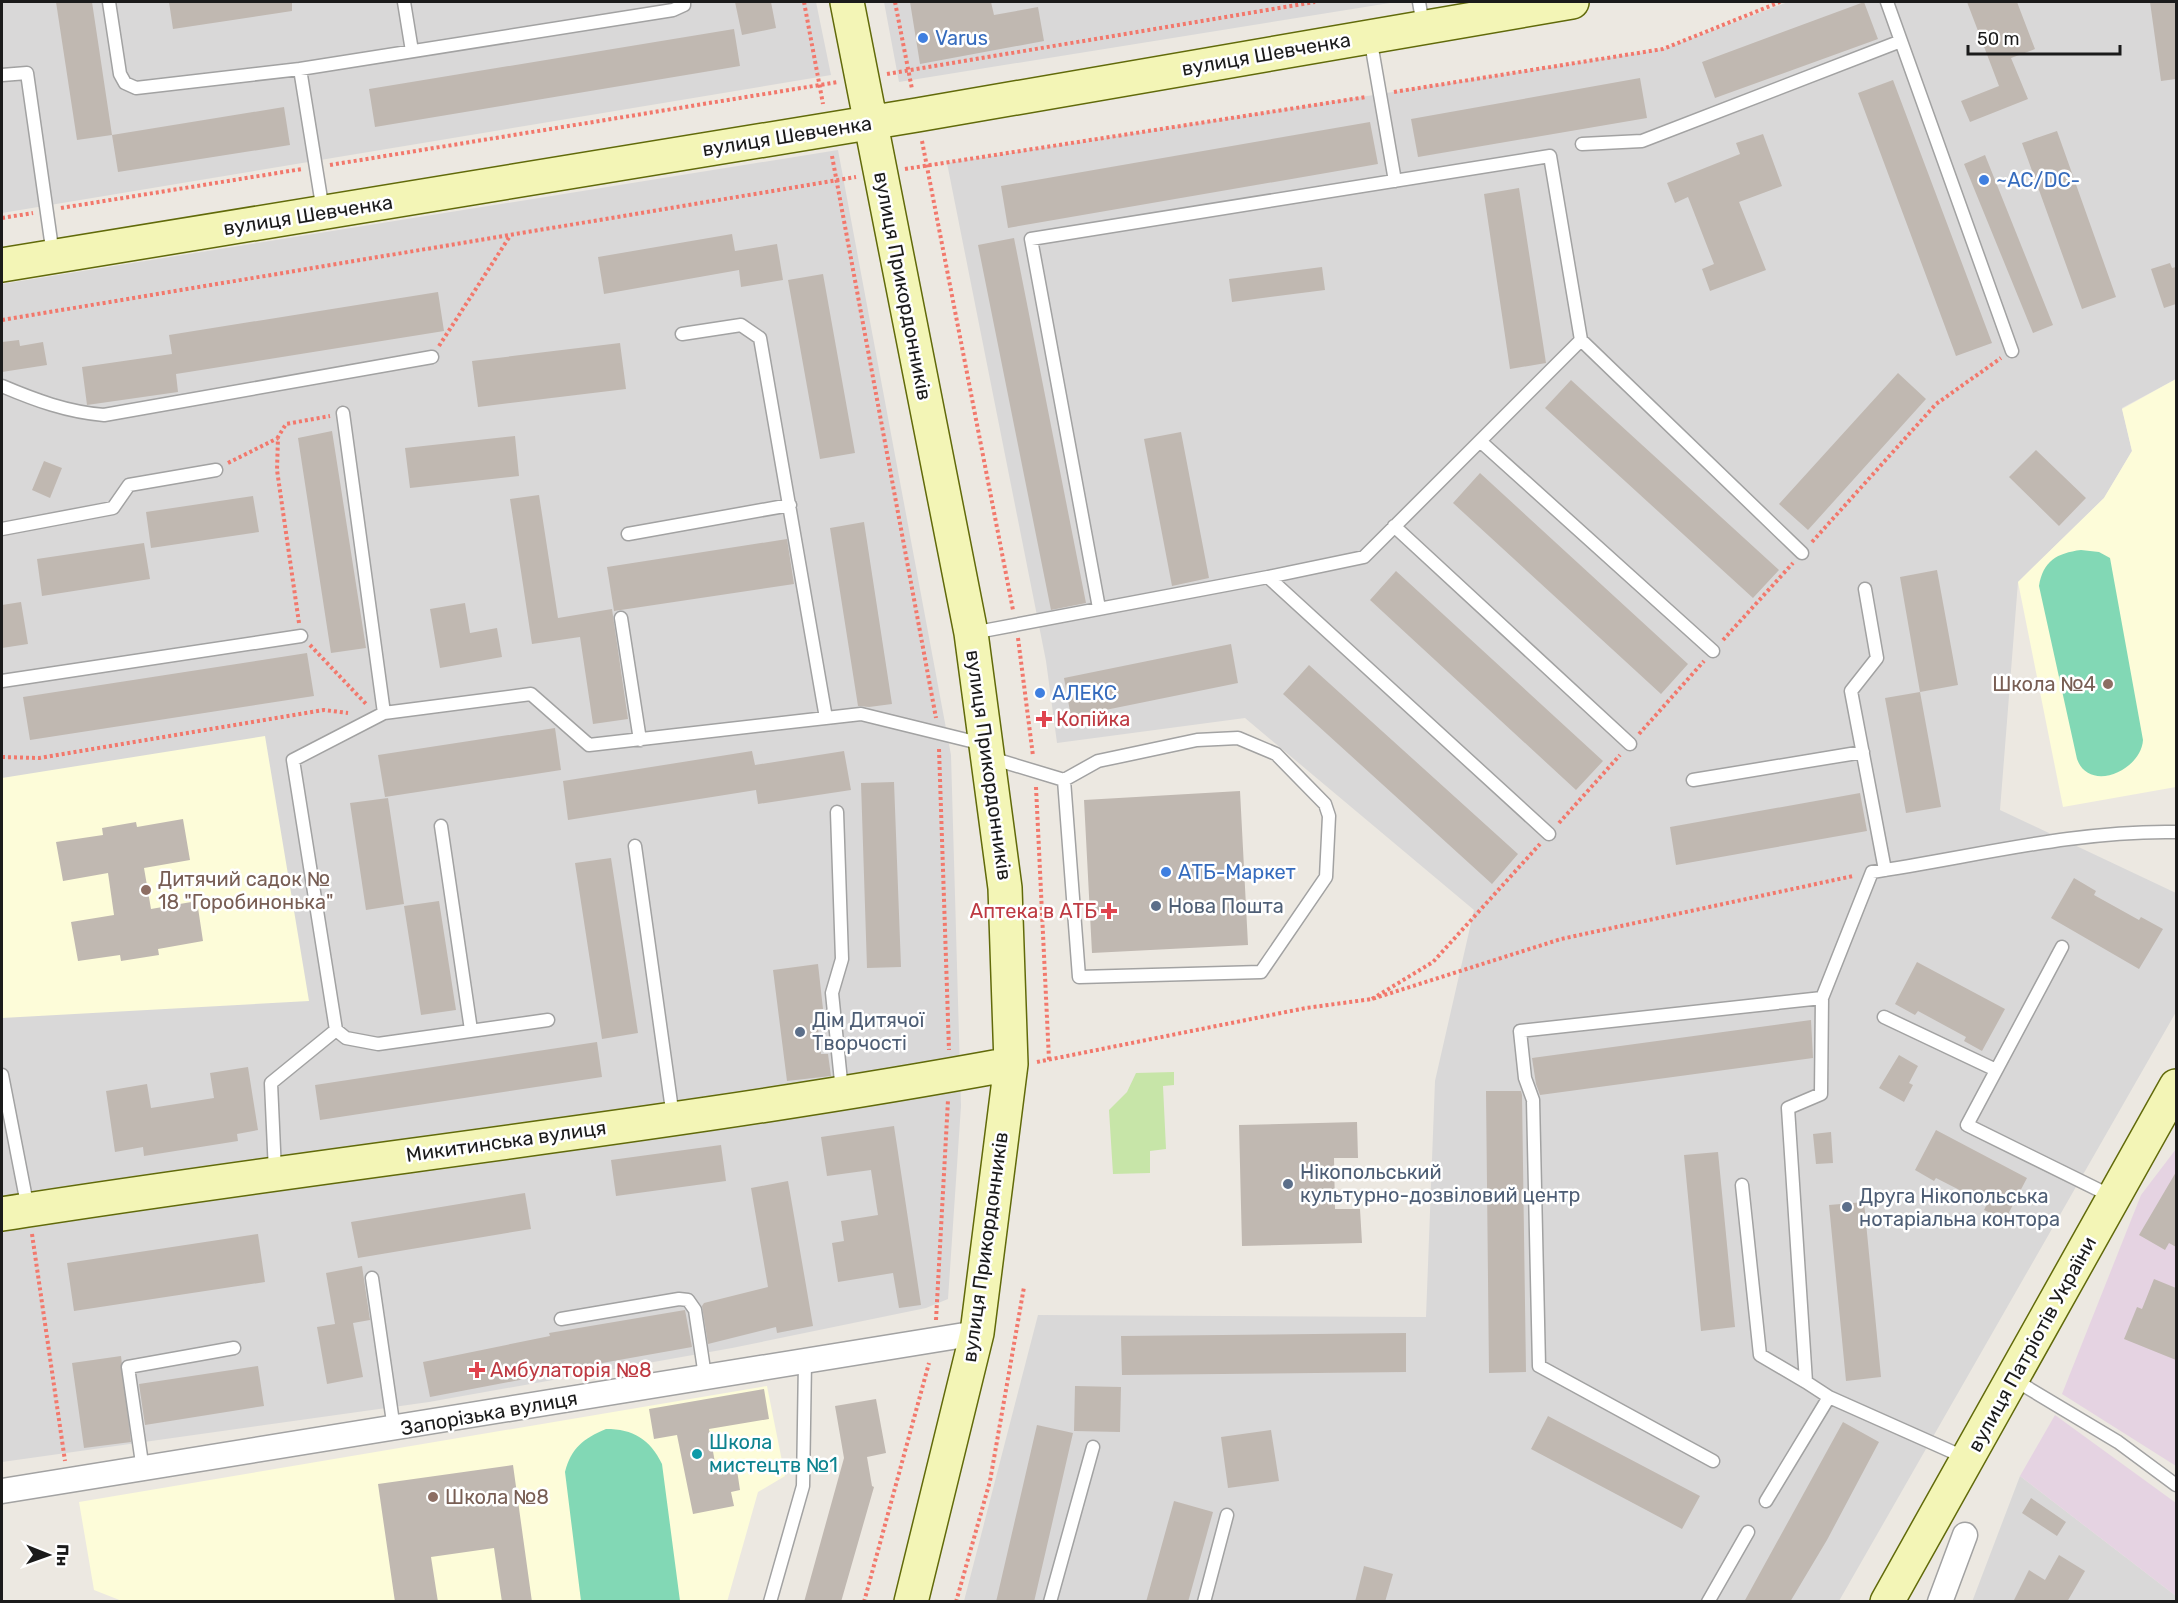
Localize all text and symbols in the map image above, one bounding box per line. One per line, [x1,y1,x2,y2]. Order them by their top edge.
scale bar [1968,18,2120,56]
place label: Varus [935,26,988,50]
street label: вулиця Шевченка [1180,27,1352,81]
text: 50 m [1977,28,2020,50]
marker: Varus [916,31,930,45]
street label: вулиця Шевченка [701,111,873,161]
place label: ~AC/DC- [1996,168,2080,192]
street label: вулиця Прикордонників [869,170,937,402]
marker: ~AC/DC- [1977,173,1991,187]
street label: вулиця Шевченка [222,190,394,240]
street label: вулиця Прикордонників [961,648,1017,882]
place label: Школа №4 [1992,672,2096,696]
marker: Школа №4 [2101,677,2115,691]
place label: АЛЕКС [1052,681,1117,705]
marker: АЛЕКС [1033,686,1047,700]
place label: Копійка [1056,707,1130,731]
marker: Копійка [1037,712,1051,726]
place label: АТБ-Маркет [1178,860,1296,884]
marker: АТБ-Маркет [1159,865,1173,879]
place label: Дитячий садок № 18 "Горобинонька" [158,867,333,914]
marker: Дитячий садок № 18 "Горобинонька" [139,883,153,897]
place label: Нова Пошта [1168,894,1284,918]
place label: Аптека в АТБ [970,899,1097,923]
marker: Нова Пошта [1149,899,1163,913]
marker: Аптека в АТБ [1102,904,1116,918]
place label: Дім Дитячої Творчості [812,1008,925,1055]
marker: Дім Дитячої Творчості [793,1025,807,1039]
street label: Микитинська вулиця [404,1115,608,1167]
street label: вулиця Прикордонників [957,1130,1013,1364]
place label: Нікопольський культурно-дозвіловий центр [1300,1160,1580,1207]
marker: Нікопольський культурно-дозвіловий центр [1281,1177,1295,1191]
place label: Друга Нікопольська нотаріальна контора [1859,1184,2060,1231]
marker: Друга Нікопольська нотаріальна контора [1840,1200,1854,1214]
street label: вулиця Патріотів України [1963,1232,2101,1456]
place label: Амбулаторія №8 [490,1358,652,1382]
marker: Амбулаторія №8 [468,1361,486,1379]
street label: Запорізька вулиця [399,1386,579,1440]
place label: Школа мистецтв №1 [709,1430,838,1477]
marker: Школа мистецтв №1 [690,1447,704,1461]
place label: Школа №8 [445,1485,549,1509]
marker: Школа №8 [426,1490,440,1504]
north arrow [18,1525,78,1585]
text: Пн [53,1544,72,1566]

